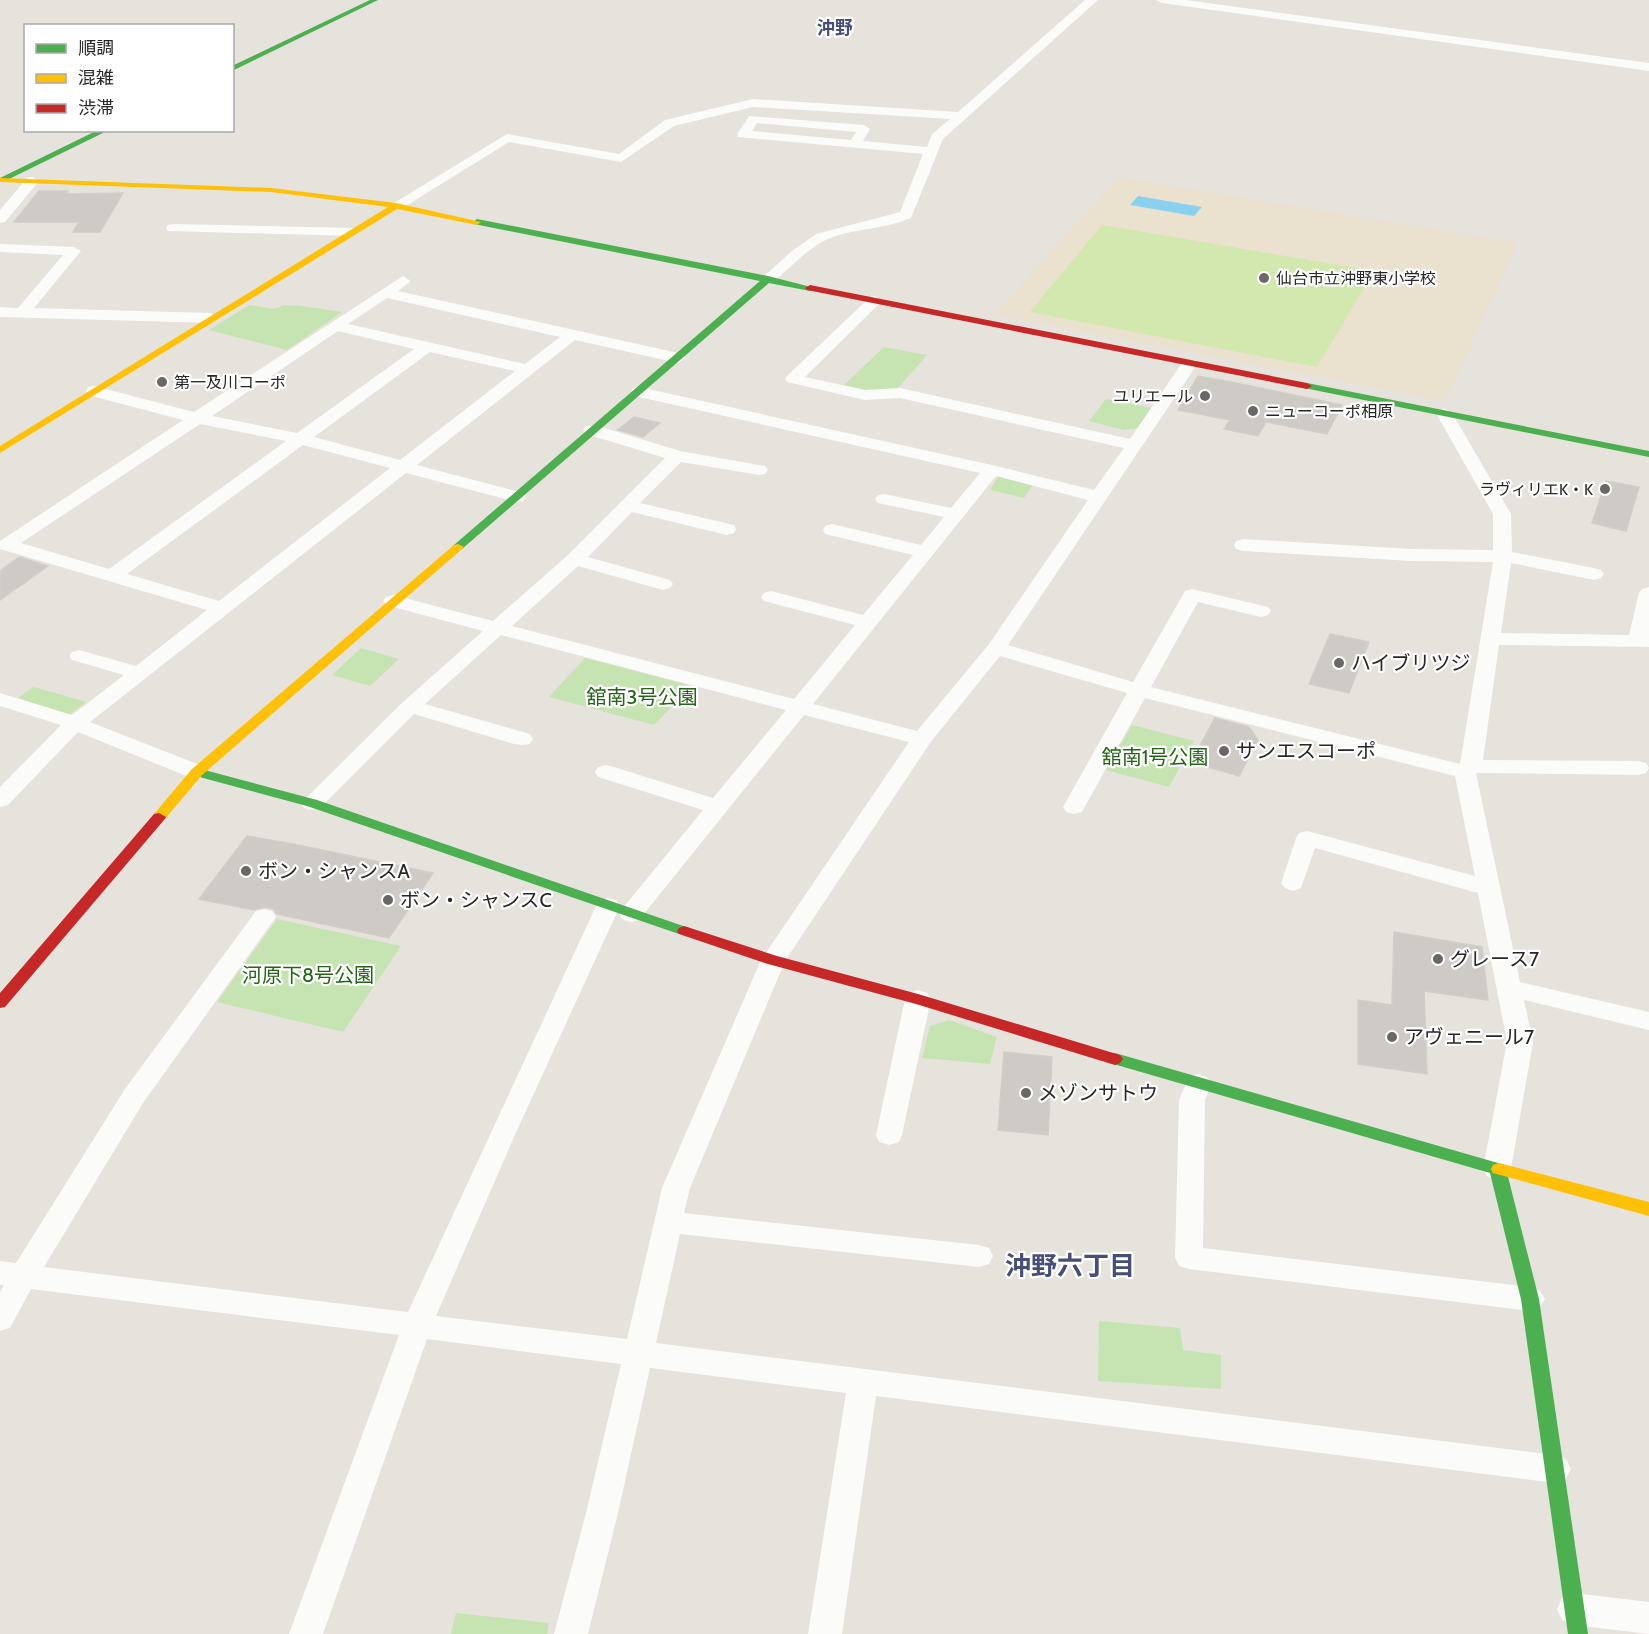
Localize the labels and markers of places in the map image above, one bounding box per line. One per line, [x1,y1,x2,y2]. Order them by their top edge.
place label: 仙台市立沖野東小学校 [1276,269,1436,288]
marker: 仙台市立沖野東小学校 [1257,271,1271,285]
place label: 第一及川コーポ [174,373,286,392]
marker: 第一及川コーポ [155,375,169,389]
place label: ユリエール [1113,387,1193,406]
marker: ユリエール [1198,389,1212,403]
place label: ニューコーポ相原 [1265,402,1393,421]
marker: ニューコーポ相原 [1246,404,1260,418]
place label: ラヴィリエK・K [1479,480,1593,499]
marker: ラヴィリエK・K [1598,482,1612,496]
place label: ハイブリツジ [1351,651,1471,675]
marker: ハイブリツジ [1332,656,1346,670]
place label: サンエスコーポ [1236,739,1376,763]
marker: サンエスコーポ [1217,744,1231,758]
place label: ボン・シャンスA [258,859,411,883]
marker: ボン・シャンスA [239,864,253,878]
place label: ボン・シャンスC [400,888,552,912]
marker: ボン・シャンスC [381,893,395,907]
place label: グレース7 [1450,947,1539,971]
marker: グレース7 [1431,952,1445,966]
place label: アヴェニール7 [1404,1025,1534,1049]
marker: アヴェニール7 [1385,1030,1399,1044]
place label: メゾンサトウ [1038,1081,1158,1105]
marker: メゾンサトウ [1019,1086,1033,1100]

